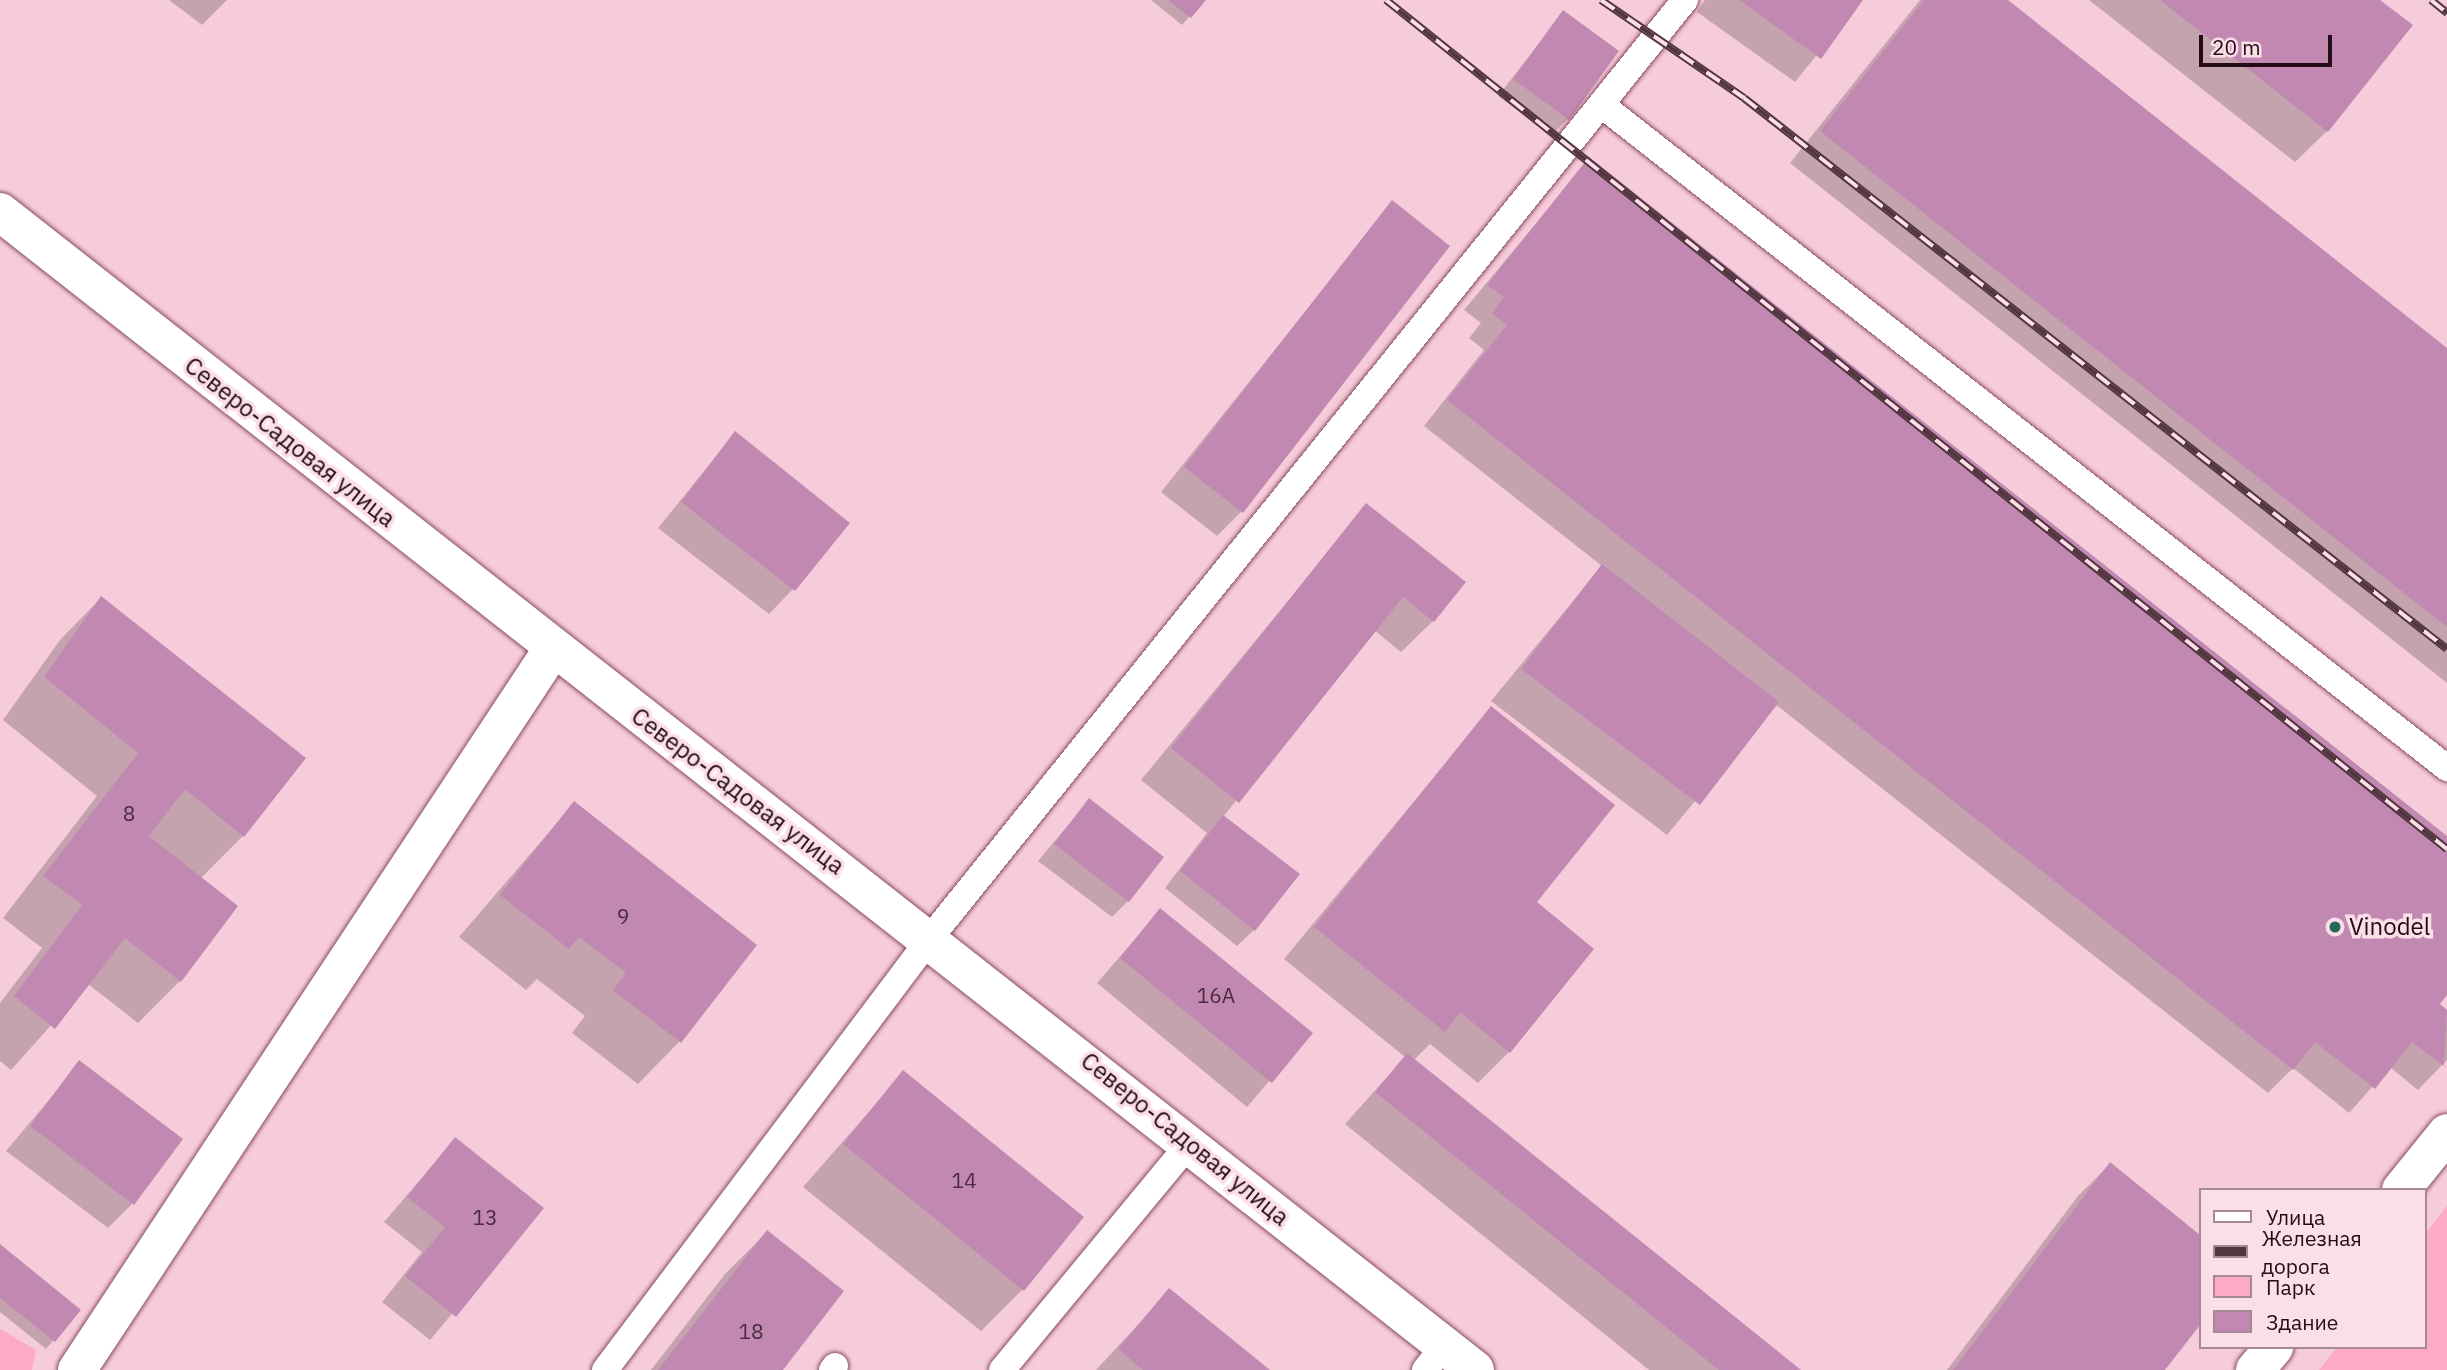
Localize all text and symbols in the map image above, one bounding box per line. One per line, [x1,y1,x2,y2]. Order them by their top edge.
scale bar [2202,21,2335,65]
text: 20 m [2212,33,2261,61]
street label: Северо-Садовая улица [179,351,401,533]
street label: Северо-Садовая улица [626,701,850,881]
house number: 8 [123,800,135,826]
house number: 9 [617,903,629,929]
place label: Vinodel [2349,913,2430,941]
marker: Vinodel [2327,919,2343,935]
house number: 16А [1197,982,1235,1008]
street label: Северо-Садовая улица [1075,1046,1295,1232]
house number: 14 [951,1167,977,1193]
legend [2198,1188,2426,1349]
text: Улица [2266,1203,2325,1231]
house number: 13 [472,1204,498,1230]
text: Железная дорога [2262,1224,2362,1280]
text: Парк [2266,1273,2316,1301]
text: Здание [2266,1308,2338,1336]
house number: 18 [738,1318,764,1344]

